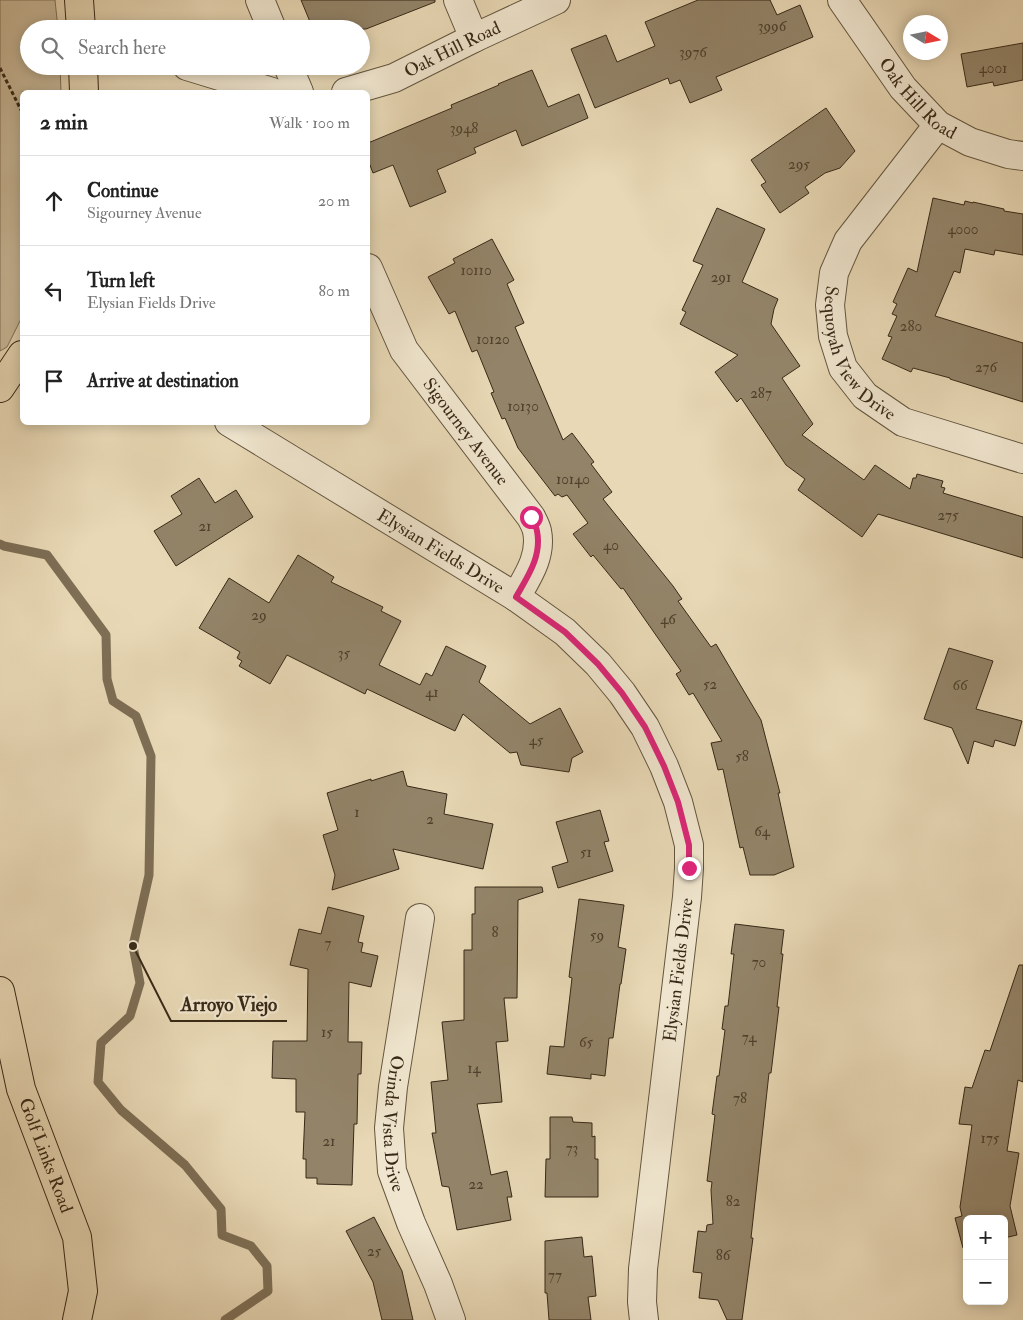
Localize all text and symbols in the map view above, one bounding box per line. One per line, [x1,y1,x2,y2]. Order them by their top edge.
north arrow [903,15,948,60]
street label: Oak Hill Road [400,16,505,83]
house number: 3996 [758,17,788,36]
search box [20,20,370,75]
icon: search [38,34,66,62]
text: Search here [78,36,166,60]
house number: 3976 [679,43,708,62]
street label: Oak Hill Road [874,53,960,145]
house number: 4001 [979,59,1007,78]
text: 2 min [40,109,88,136]
text: Walk · 100 m [269,113,350,133]
house number: 3948 [450,119,478,138]
house number: 295 [788,155,810,174]
text: Continue [87,179,158,203]
icon: ahead [40,187,68,215]
text: 20 m [318,191,350,211]
text: Sigourney Avenue [87,203,202,223]
house number: 4000 [947,220,979,239]
house number: 10110 [460,261,492,280]
house number: 291 [711,268,731,287]
text: Turn left [87,269,155,293]
icon: left [40,277,68,305]
text: 80 m [319,281,350,301]
street label: Sequoyah View Drive [818,284,900,426]
text: Elysian Fields Drive [87,293,216,313]
house number: 280 [900,317,922,336]
house number: 10120 [476,330,510,349]
house number: 276 [975,358,998,377]
icon: arrive [40,367,68,395]
text: Arrive at destination [87,369,239,393]
street label: Sigourney Avenue [417,374,514,491]
house number: 287 [750,384,772,403]
house number: 10130 [507,397,539,416]
house number: 10140 [556,470,590,489]
street label: Elysian Fields Drive [373,504,509,599]
route start [520,506,543,529]
house number: 275 [937,506,959,525]
house number: 21 [199,517,211,536]
house number: 40 [603,536,619,555]
house number: 29 [251,606,267,625]
house number: 46 [660,610,677,629]
house number: 35 [338,644,351,663]
house number: 52 [703,675,717,694]
house number: 66 [952,676,969,695]
house number: 41 [425,683,439,702]
house number: 45 [529,731,544,750]
house number: 58 [735,747,749,766]
house number: 1 [354,803,360,822]
house number: 2 [426,810,434,829]
house number: 64 [754,822,771,841]
house number: 51 [580,843,592,862]
route end [678,857,701,880]
street label: Elysian Fields Drive [658,896,699,1043]
house number: 8 [491,923,499,942]
house number: 59 [590,926,604,945]
house number: 7 [325,934,332,953]
house number: 70 [752,953,766,972]
callout: Arroyo Viejo [171,987,287,1021]
text: Arroyo Viejo [180,993,277,1018]
house number: 15 [321,1023,333,1042]
house number: 74 [742,1028,757,1047]
house number: 65 [579,1033,593,1052]
street label: Orinda Vista Drive [377,1054,410,1196]
house number: 14 [467,1059,482,1078]
house number: 78 [733,1089,747,1108]
street label: Golf Links Road [13,1095,78,1216]
house number: 175 [981,1129,1000,1148]
house number: 21 [323,1132,335,1151]
house number: 73 [566,1139,578,1158]
house number: 22 [468,1175,484,1194]
house number: 82 [726,1192,741,1211]
map controls [963,1215,1008,1305]
button: + [963,1215,1008,1260]
house number: 25 [367,1242,381,1261]
house number: 86 [716,1246,732,1265]
button: − [963,1260,1008,1305]
house number: 77 [548,1266,562,1285]

